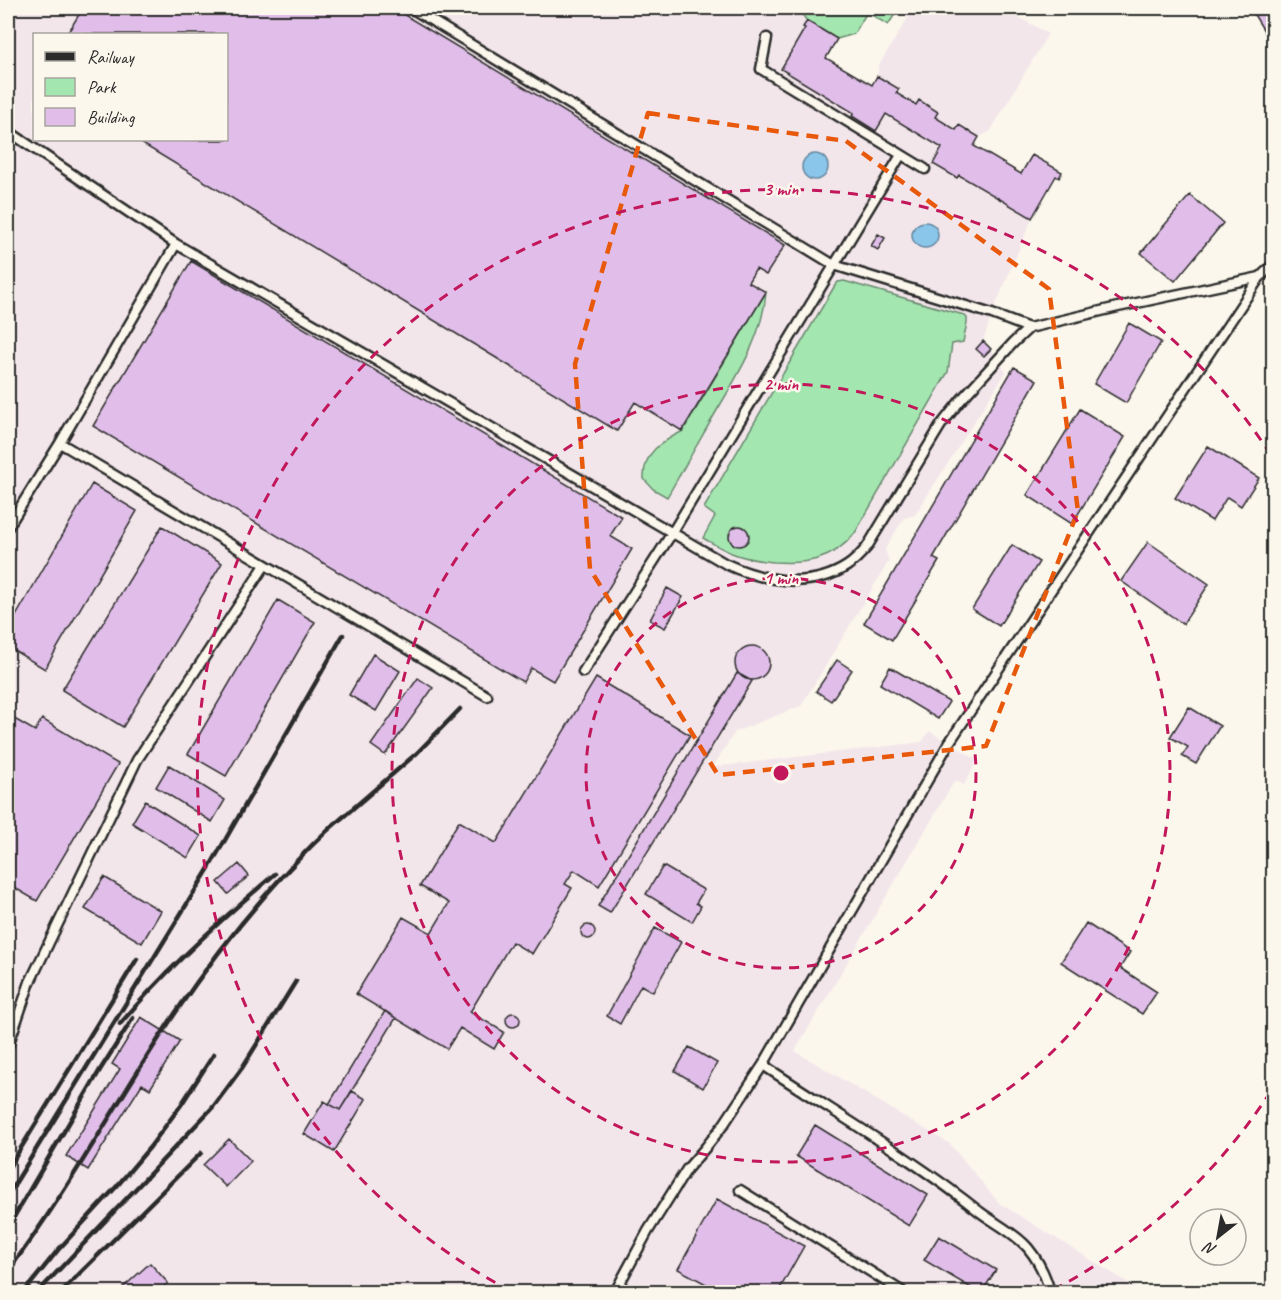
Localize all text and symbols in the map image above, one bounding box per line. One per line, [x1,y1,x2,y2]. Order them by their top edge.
legend [33,33,228,141]
text: Railway [87,46,135,68]
text: Park [87,76,117,98]
text: Building [87,106,136,128]
text: 3 min [764,178,799,200]
text: 2 min [764,373,799,395]
text: 1 min [764,567,799,589]
centre of rings [771,763,791,783]
north arrow [1188,1207,1248,1267]
text: N [1199,1236,1220,1260]

